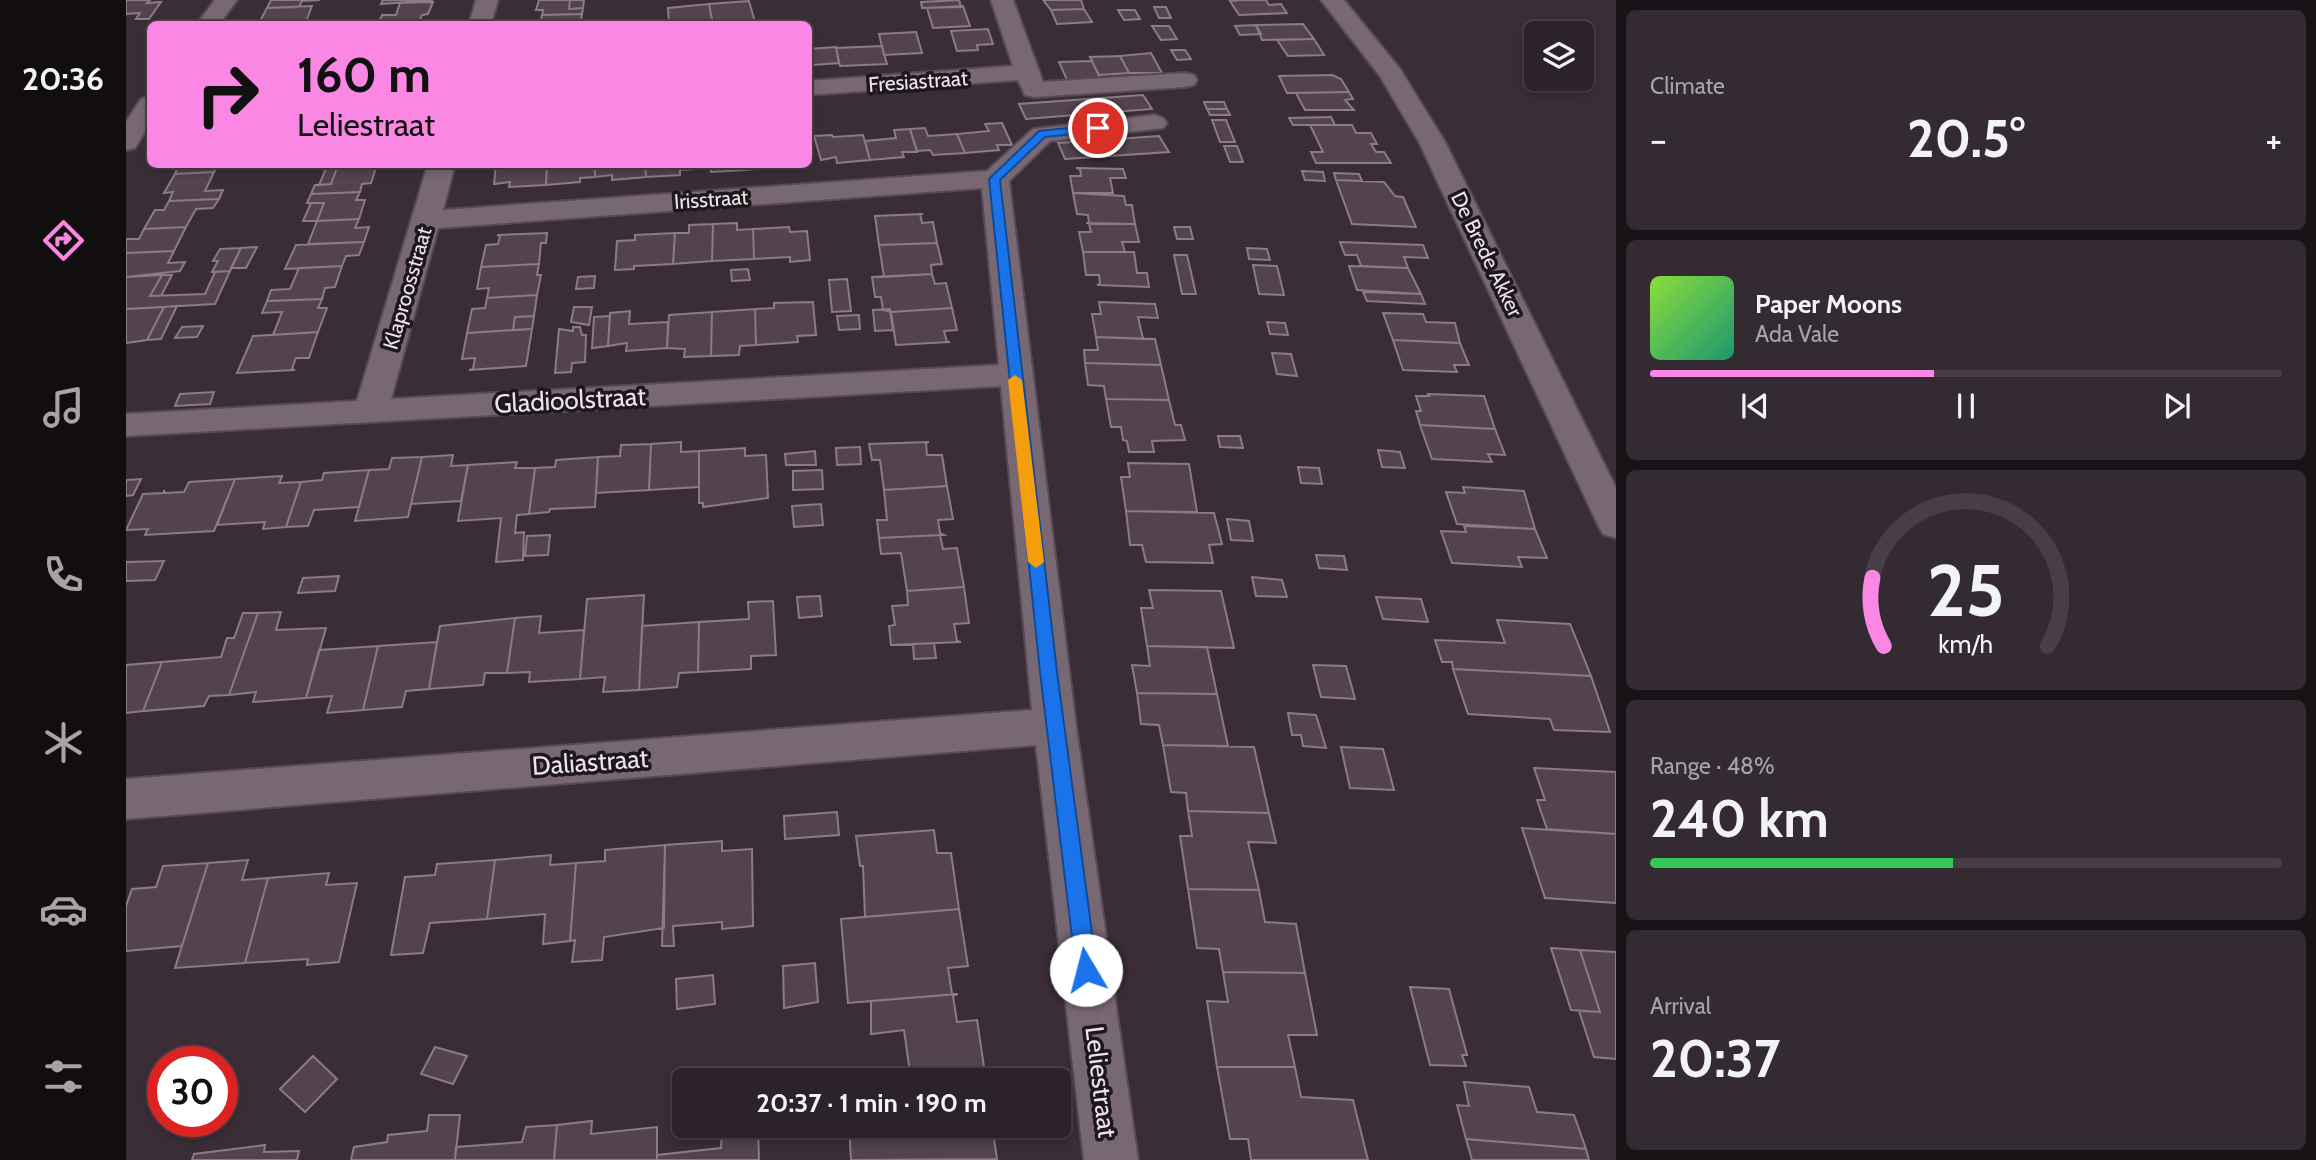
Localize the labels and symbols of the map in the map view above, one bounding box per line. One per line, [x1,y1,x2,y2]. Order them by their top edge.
street label: Fresiastraat [867,65,969,97]
pin [1068,98,1128,158]
street label: Irisstraat [673,184,749,214]
street label: De Brede Akker [1446,187,1528,321]
street label: Klaproosstraat [378,224,436,352]
street label: Gladioolstraat [493,380,647,420]
street label: Daliastraat [531,742,649,782]
position arrow [1049,933,1123,1007]
street label: Leliestraat [1078,1024,1124,1140]
speed limit sign: 30 [147,1046,238,1137]

